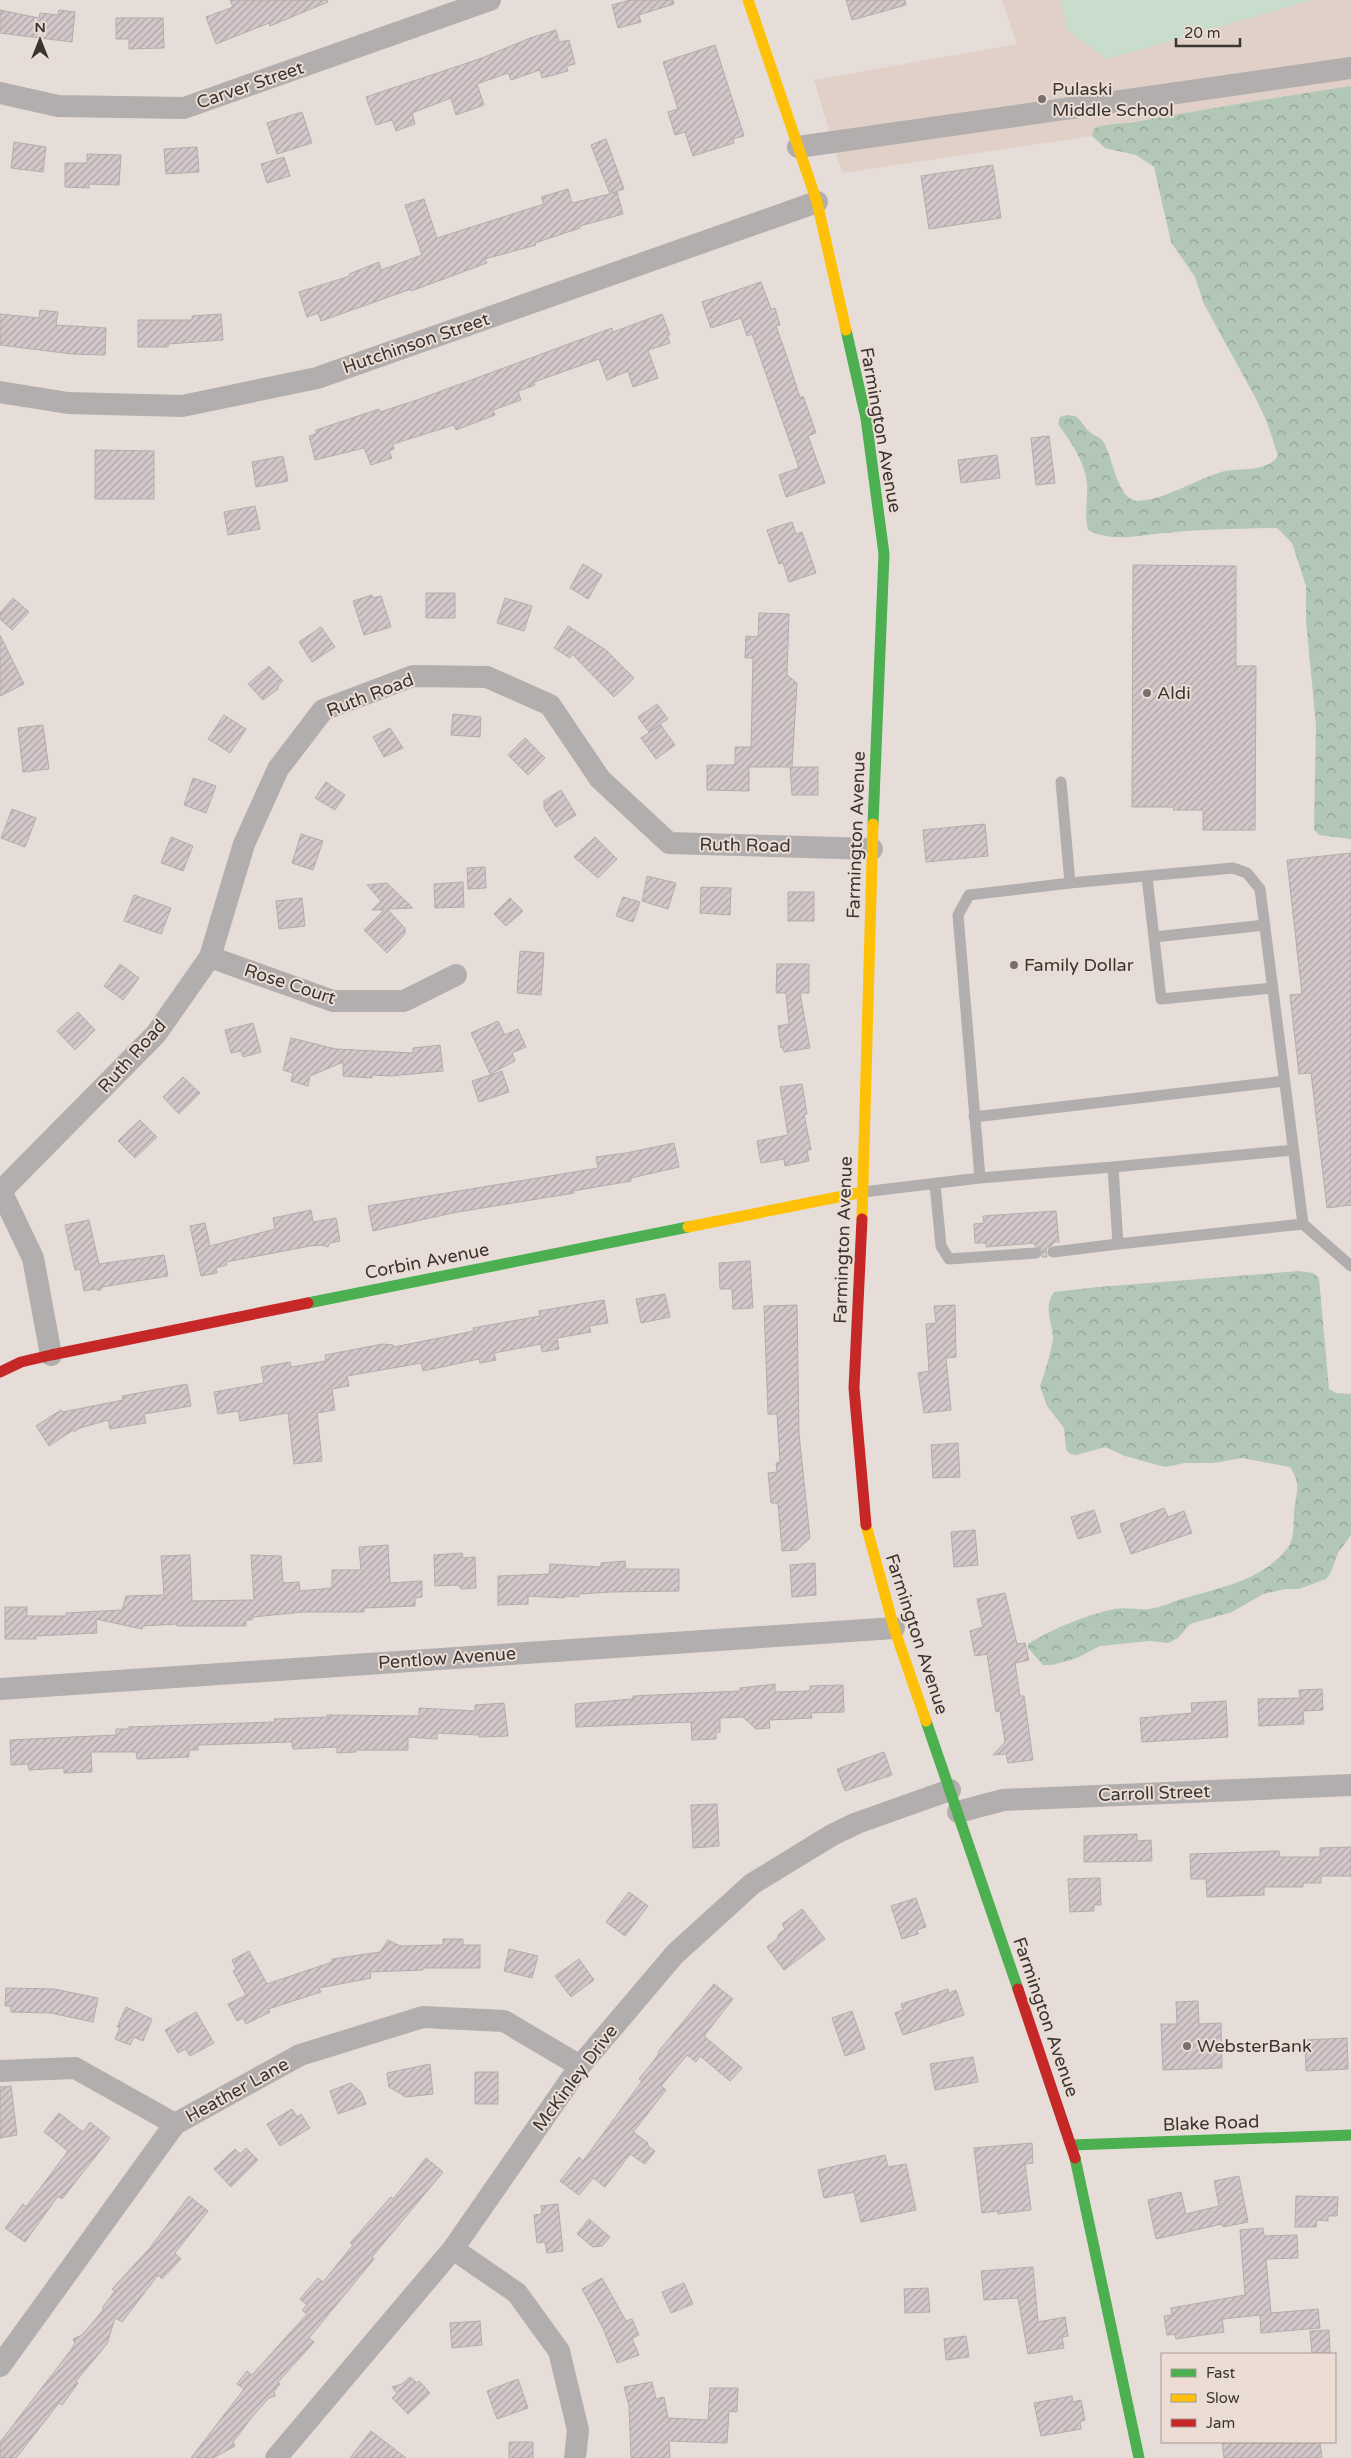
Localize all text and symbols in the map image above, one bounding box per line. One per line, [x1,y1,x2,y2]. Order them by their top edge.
north arrow [15,15,65,65]
scale bar [1176,15,1240,47]
text: N [34,19,46,36]
text: 20 m [1184,24,1221,42]
street label: Carver Street [193,56,307,114]
place label: Pulaski Middle School [1052,78,1174,121]
marker: Pulaski Middle School [1036,93,1048,105]
street label: Hutchinson Street [340,308,492,378]
street label: Farmington Avenue [856,346,906,514]
street label: Ruth Road [323,668,417,722]
place label: Aldi [1157,682,1191,704]
marker: Aldi [1141,687,1153,699]
street label: Farmington Avenue [842,751,870,919]
street label: Ruth Road [699,833,791,857]
place label: Family Dollar [1024,954,1134,976]
street label: Rose Court [241,959,339,1009]
marker: Family Dollar [1008,959,1020,971]
street label: Ruth Road [93,1015,171,1097]
street label: Farmington Avenue [829,1156,857,1324]
street label: Corbin Avenue [363,1238,491,1284]
street label: Farmington Avenue [881,1551,953,1717]
street label: Pentlow Avenue [377,1642,517,1674]
street label: Carroll Street [1098,1780,1211,1806]
street label: Farmington Avenue [1008,1934,1084,2100]
street label: McKinley Drive [528,2020,622,2136]
place label: WebsterBank [1197,2035,1312,2057]
marker: WebsterBank [1181,2040,1193,2052]
street label: Heather Lane [182,2053,292,2127]
street label: Blake Road [1162,2110,1260,2136]
legend [1161,2353,1336,2443]
text: Fast [1206,2364,1236,2382]
text: Slow [1206,2389,1240,2407]
text: Jam [1206,2414,1235,2432]

